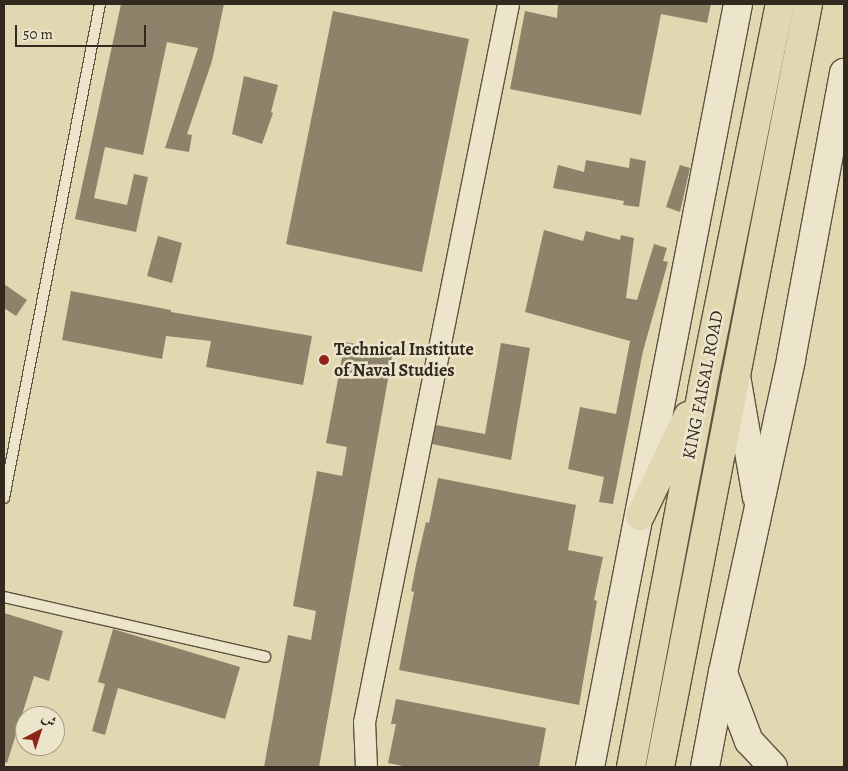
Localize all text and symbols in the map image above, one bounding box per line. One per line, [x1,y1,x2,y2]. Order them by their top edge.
scale bar [18,15,149,47]
text: 50 m [23,24,53,44]
street label: KING FAISAL ROAD [678,309,728,461]
place label: Technical Institute of Naval Studies [334,339,474,382]
marker: Technical Institute of Naval Studies [318,354,330,366]
north arrow [15,706,65,756]
text: ش [38,708,61,732]

